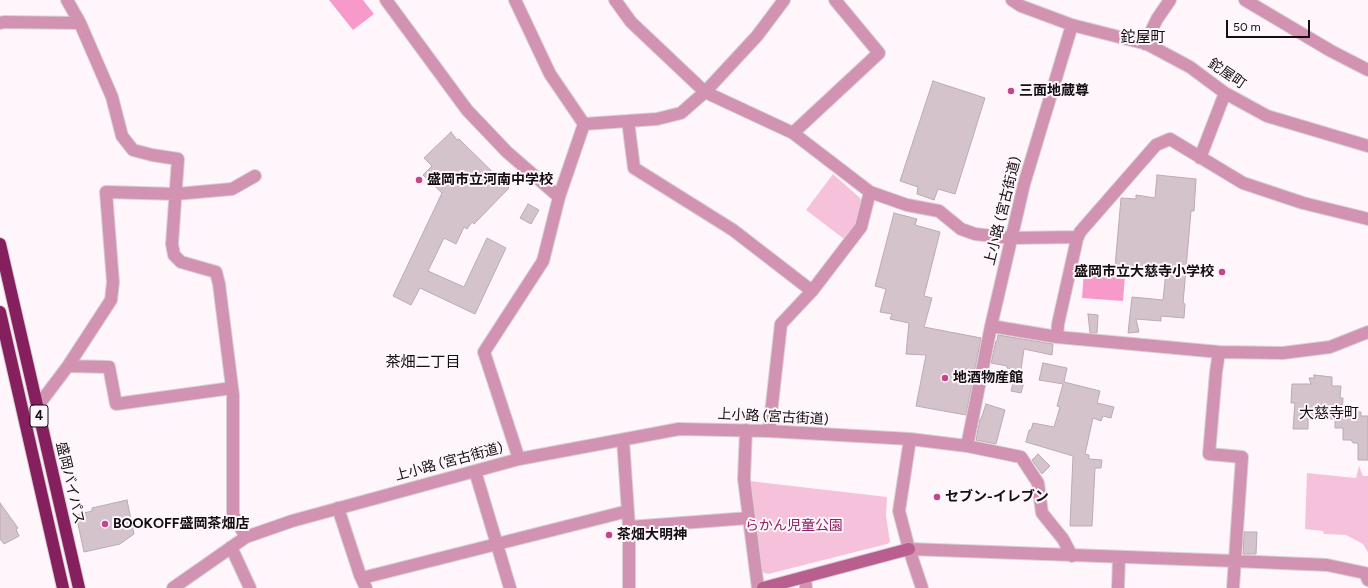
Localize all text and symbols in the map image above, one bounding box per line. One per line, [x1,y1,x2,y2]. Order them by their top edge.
scale bar [1228,12,1312,38]
text: 50 m [1233,20,1261,34]
district label: 鉈屋町 [1121,29,1165,47]
street label: 鉈屋町 [1205,55,1249,93]
place label: 三面地蔵尊 [1019,83,1089,99]
marker: 三面地蔵尊 [1006,86,1016,96]
street label: 上小路 (宮古街道) [981,155,1025,267]
place label: 盛岡市立河南中学校 [427,172,553,188]
marker: 盛岡市立河南中学校 [414,175,424,185]
place label: 盛岡市立大慈寺小学校 [1074,264,1214,280]
marker: 盛岡市立大慈寺小学校 [1217,267,1227,277]
district label: 茶畑二丁目 [386,354,460,372]
place label: 地酒物産館 [953,370,1023,386]
marker: 地酒物産館 [940,373,950,383]
road number: 4 [30,405,48,427]
district label: 大慈寺町 [1299,405,1359,423]
street label: 上小路 (宮古街道) [717,406,829,428]
street label: 上小路 (宮古街道) [393,439,505,485]
street label: 盛岡バイパス [52,440,88,526]
place label: セブン-イレブン [945,489,1049,505]
marker: セブン-イレブン [932,492,942,502]
place label: BOOKOFF盛岡茶畑店 [113,516,249,532]
park label: らかん児童公園 [745,518,843,534]
marker: BOOKOFF盛岡茶畑店 [100,519,110,529]
place label: 茶畑大明神 [617,527,687,543]
marker: 茶畑大明神 [604,530,614,540]

